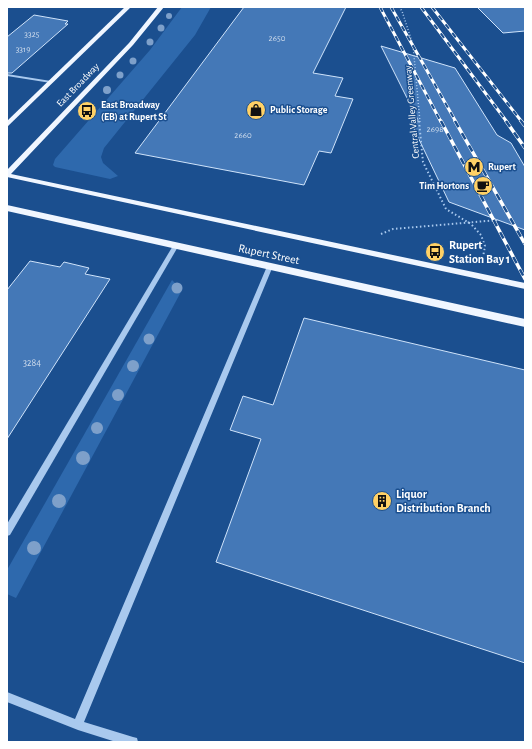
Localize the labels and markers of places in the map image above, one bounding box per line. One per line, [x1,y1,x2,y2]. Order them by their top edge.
shop icon: Public Storage [245,99,267,121]
bus stop icon: East Broadway (EB) at Rupert St [76,100,98,122]
place label: East Broadway (EB) at Rupert St [101,100,167,122]
place label: Public Storage [270,105,328,115]
metro station icon: Rupert [463,156,485,178]
place label: Rupert [488,162,516,172]
cafe icon: Tim Hortons [472,175,494,197]
place label: Tim Hortons [419,181,469,191]
place label: Rupert Station Bay 1 [449,239,510,266]
bus stop icon: Rupert Station Bay 1 [424,241,446,263]
place label: Liquor Distribution Branch [396,488,491,514]
building icon: Liquor Distribution Branch [371,490,393,512]

